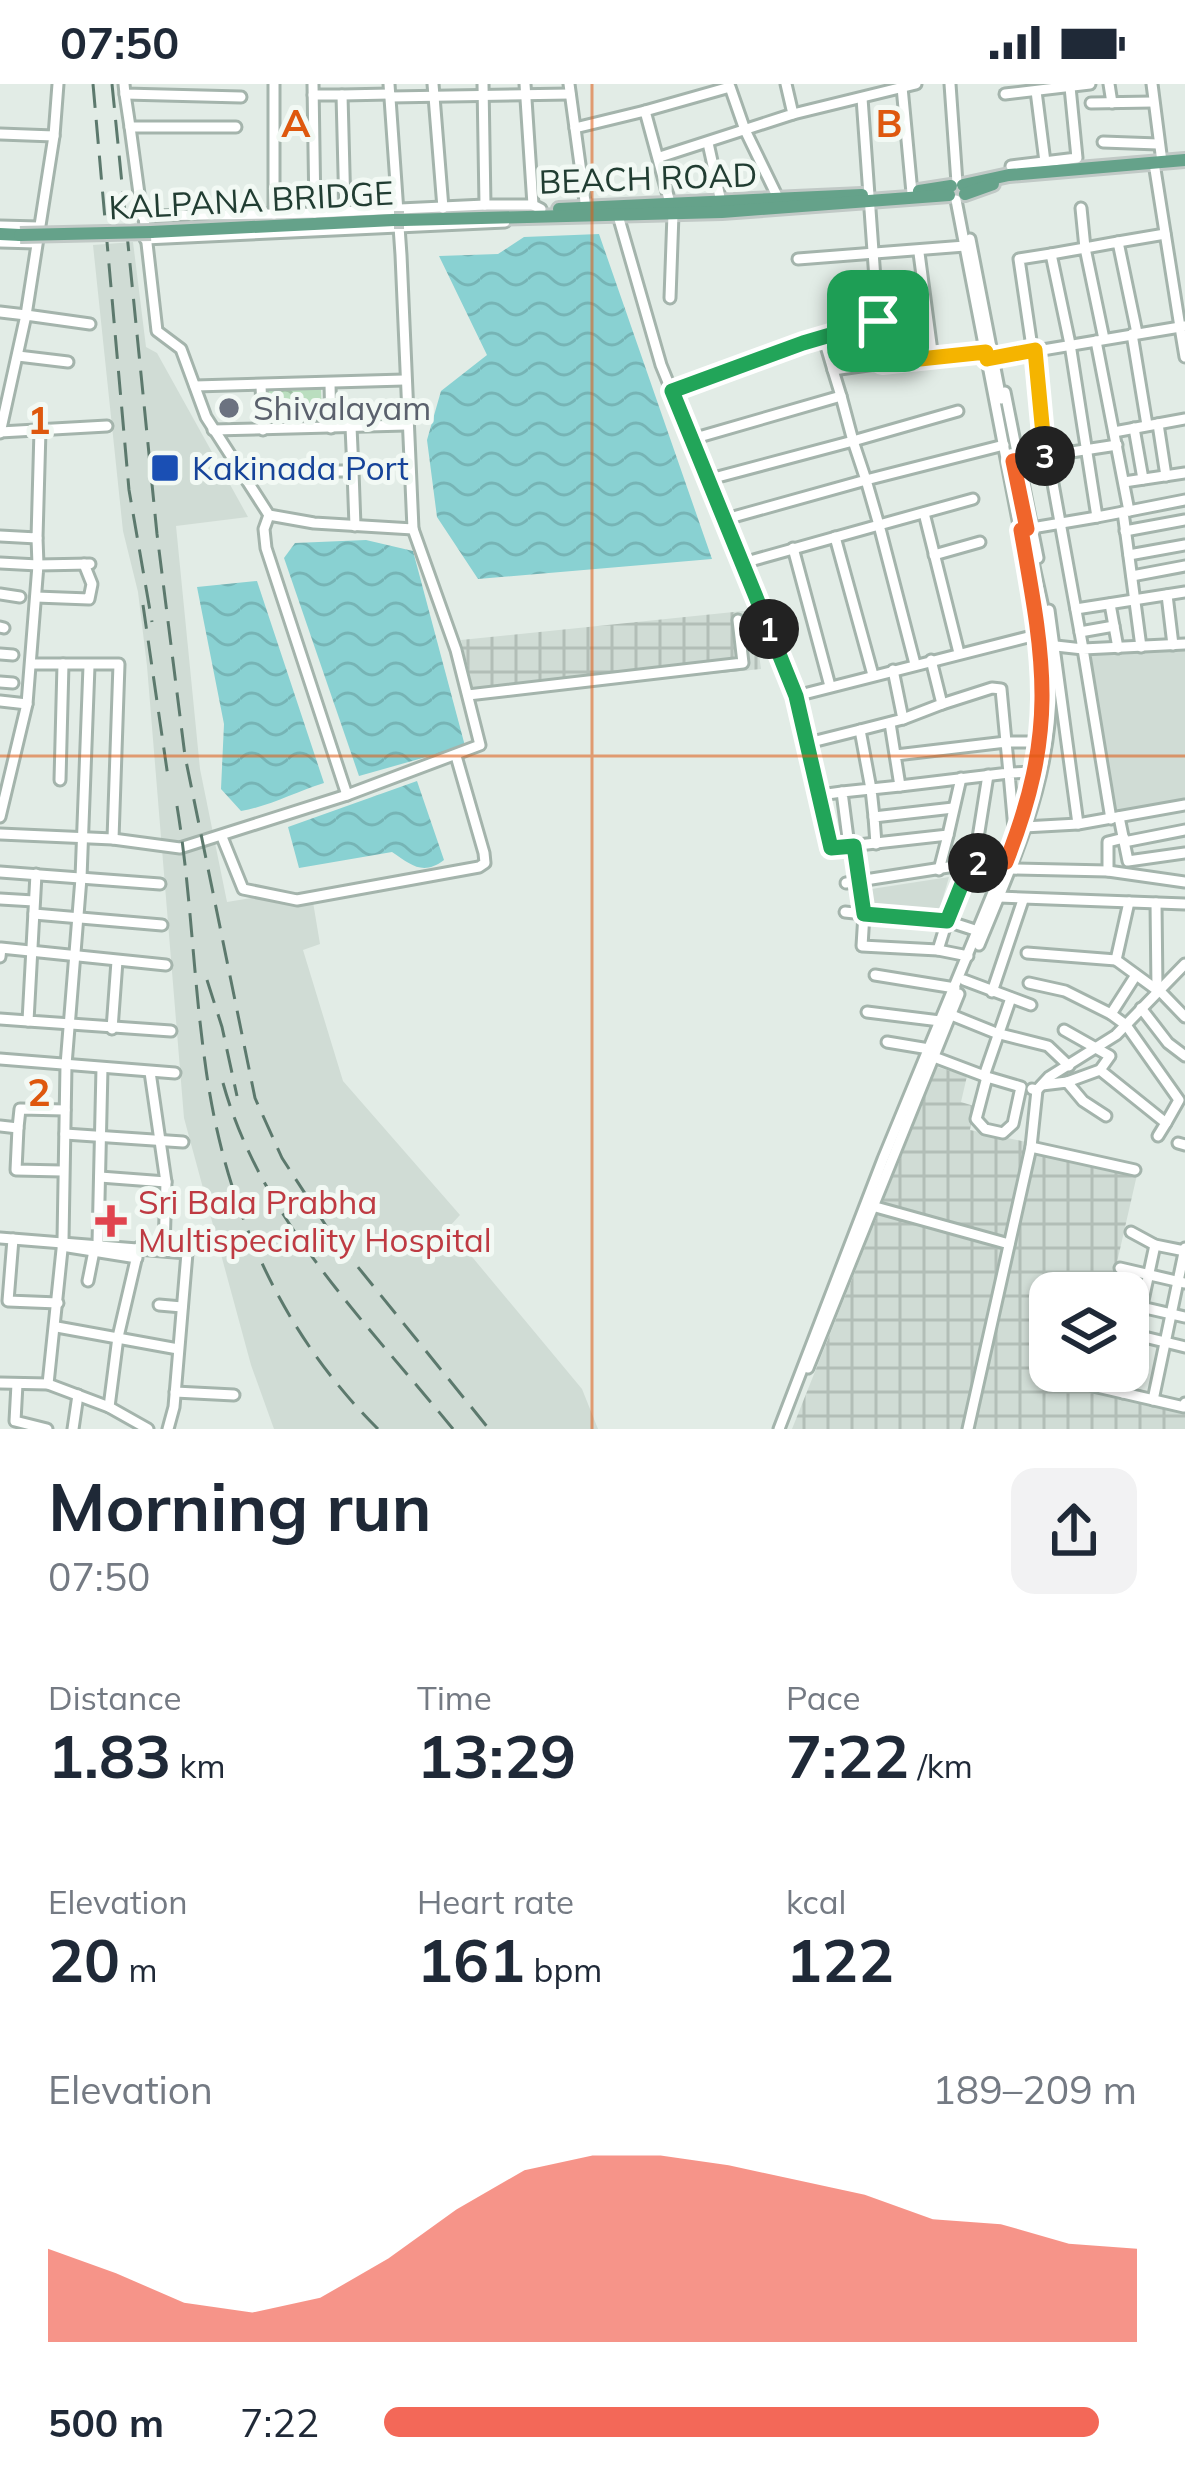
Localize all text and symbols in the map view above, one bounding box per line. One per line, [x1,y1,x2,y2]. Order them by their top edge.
text: 07:50 [60,14,179,70]
text: A [281,98,311,147]
text: B [876,98,902,147]
street label: BEACH ROAD [538,153,758,202]
street label: KALPANA BRIDGE [108,172,394,227]
pin [827,270,929,372]
icon: arrive [845,288,911,354]
place label: Shivalayam [253,387,431,428]
text: 1 [27,395,51,444]
marker: Shivalayam [216,395,242,421]
pin: 3 [1015,426,1075,486]
text: 3 [1035,435,1055,476]
place label: Kakinada Port [192,447,409,488]
marker: Kakinada Port [149,452,181,484]
pin: 1 [739,599,799,659]
text: 1 [759,608,779,649]
pin: 2 [948,833,1008,893]
text: 2 [968,842,988,883]
text: 2 [27,1067,51,1116]
place label: Sri Bala Prabha Multispeciality Hospital [138,1181,492,1260]
marker: Sri Bala Prabha Multispeciality Hospital [95,1205,127,1237]
map controls [1029,1272,1149,1392]
button: layers [1029,1272,1149,1392]
text: Morning run [48,1465,431,1548]
button: share [1011,1468,1137,1594]
text: 07:50 [48,1552,151,1601]
text: Distance [48,1677,181,1718]
text: Time [417,1677,492,1718]
text: Pace [786,1677,860,1718]
text: 1.83 [48,1718,171,1793]
text: 13:29 [417,1718,576,1793]
text: 7:22 [786,1718,909,1793]
text: km [171,1745,225,1786]
text: /km [909,1745,973,1786]
text: Elevation [48,1881,188,1922]
text: Heart rate [417,1881,574,1922]
text: kcal [786,1881,846,1922]
text: 20 [48,1922,120,1997]
text: 161 [417,1922,525,1997]
text: 122 [786,1922,894,1997]
text: m [120,1949,158,1990]
text: bpm [525,1949,602,1990]
text: Elevation [48,2065,213,2114]
text: 189–209 m [932,2065,1137,2114]
text: 500 m [48,2398,164,2447]
text: 7:22 [240,2398,319,2447]

